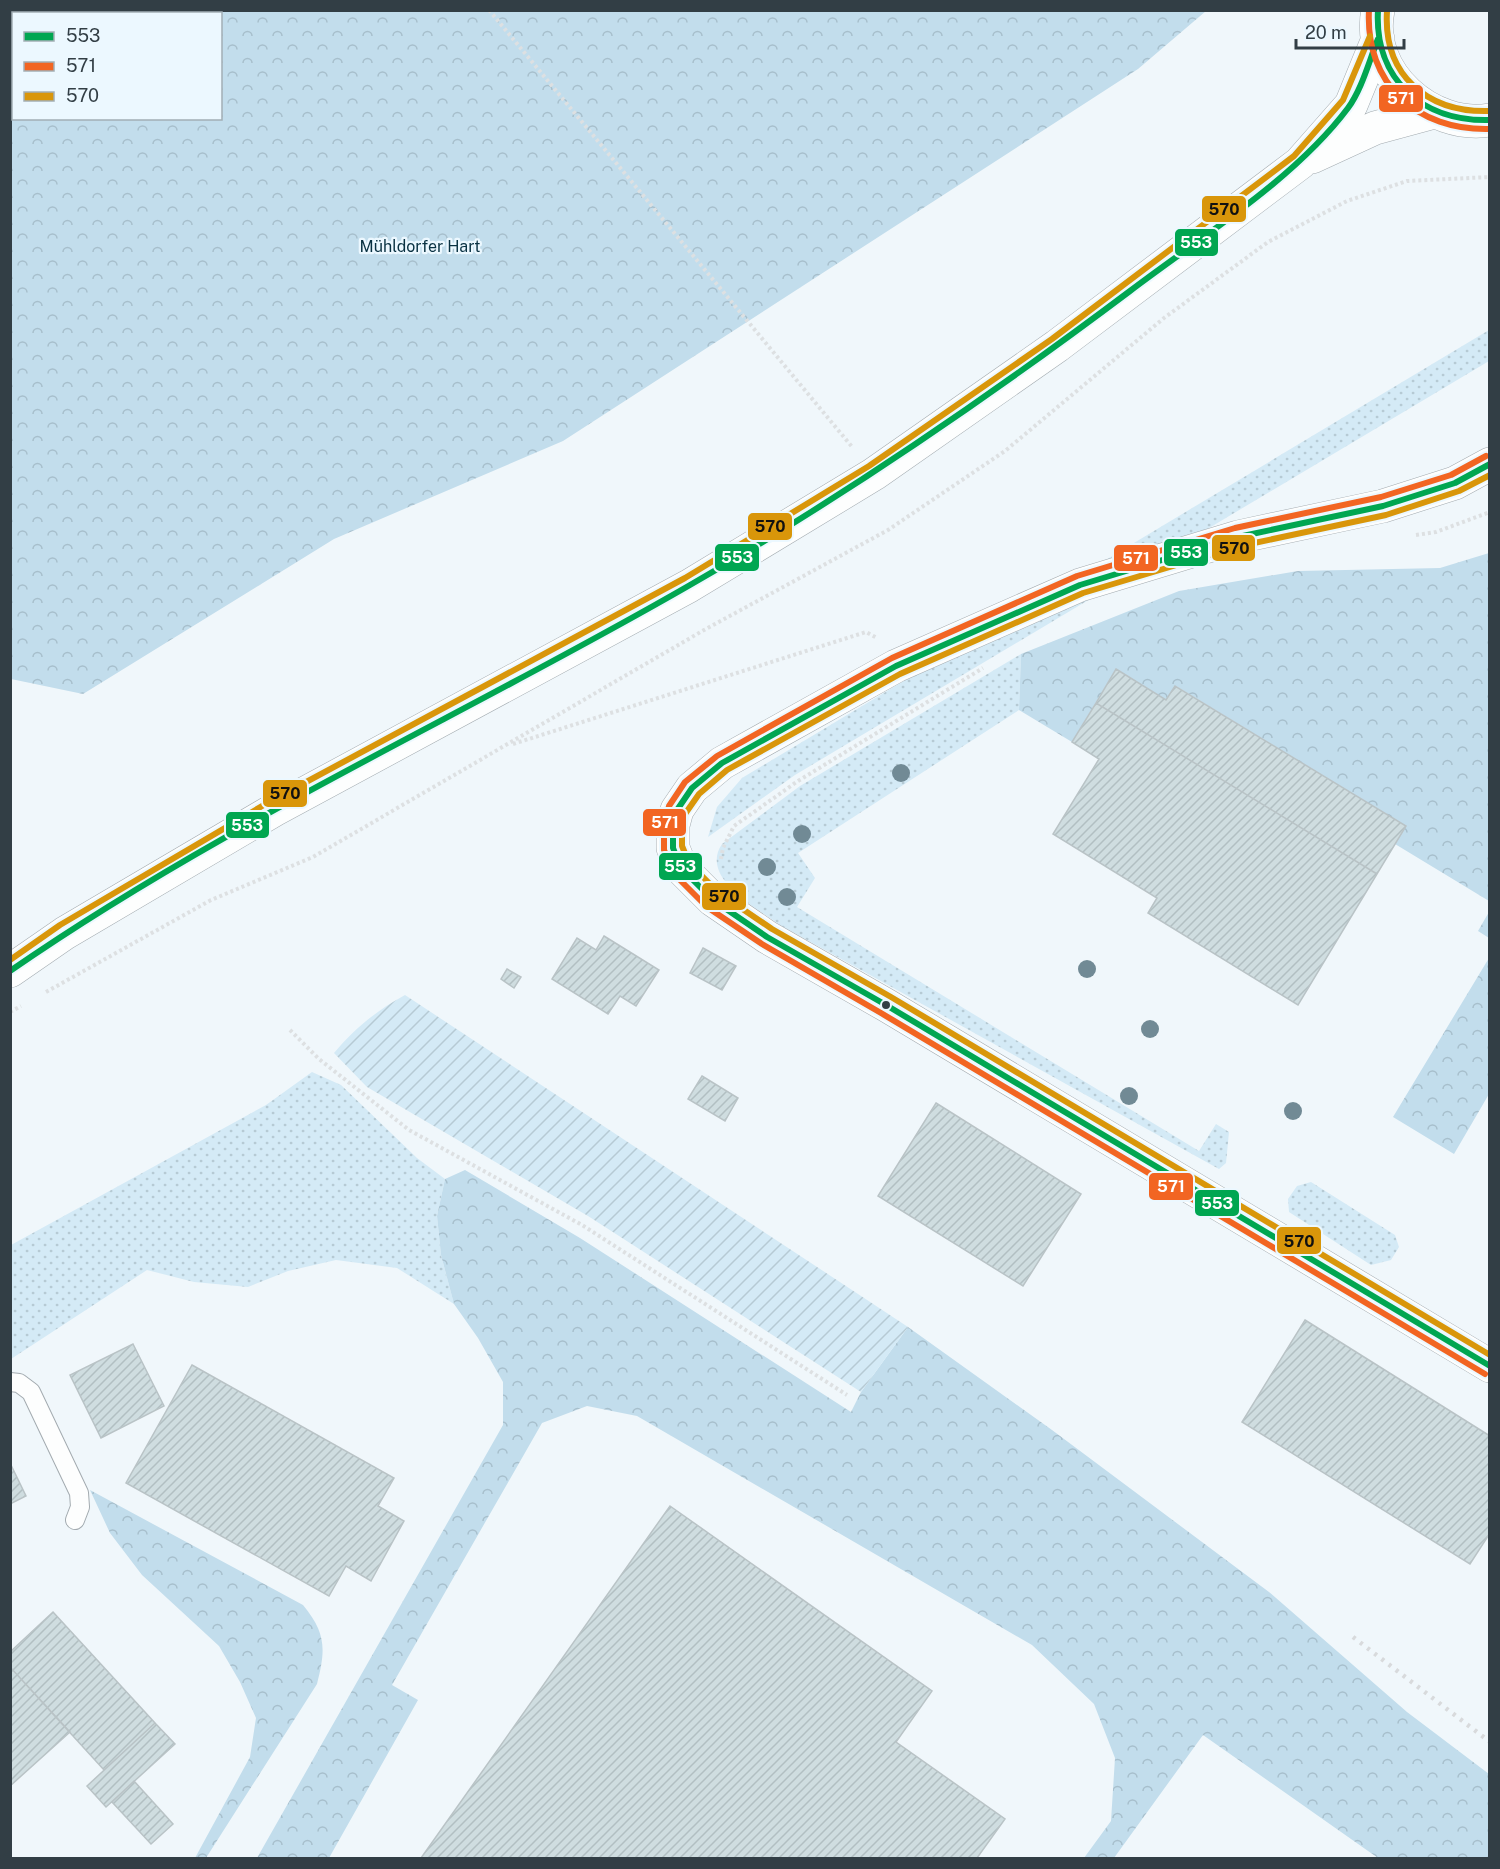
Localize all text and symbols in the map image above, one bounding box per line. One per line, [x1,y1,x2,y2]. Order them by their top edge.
legend [12,12,222,120]
scale bar [1296,12,1404,50]
text: 20 m [1305,22,1347,43]
text: 553 [66,25,100,46]
text: 571 [66,55,96,76]
line badge: 571 [1378,84,1424,113]
text: 570 [66,85,99,106]
text: 571 [1387,89,1415,108]
line badge: 570 [1201,195,1247,223]
text: 570 [1209,200,1239,219]
line badge: 553 [1174,228,1219,257]
text: 553 [1180,233,1212,252]
park label: Mühldorfer Hart [360,237,480,256]
line badge: 570 [747,512,793,541]
text: 570 [755,517,785,536]
line badge: 570 [1211,534,1256,562]
line badge: 553 [1163,538,1209,567]
text: 570 [1219,539,1249,558]
line badge: 553 [714,543,760,572]
text: 553 [1170,543,1202,562]
line badge: 571 [1113,544,1159,572]
text: 553 [721,548,753,567]
text: 571 [1122,549,1150,568]
line badge: 570 [262,779,308,808]
text: 570 [270,784,300,803]
line badge: 571 [642,808,687,837]
line badge: 553 [225,811,270,839]
text: 571 [651,813,679,832]
text: 553 [231,816,263,835]
line badge: 553 [658,852,703,881]
text: 553 [664,857,696,876]
line badge: 570 [701,882,747,911]
text: 570 [709,887,739,906]
unlabelled marker [880,999,892,1011]
line badge: 571 [1148,1172,1194,1201]
text: 571 [1157,1177,1185,1196]
line badge: 553 [1194,1189,1240,1217]
text: 553 [1201,1194,1233,1213]
line badge: 570 [1276,1226,1322,1255]
text: 570 [1284,1232,1314,1251]

